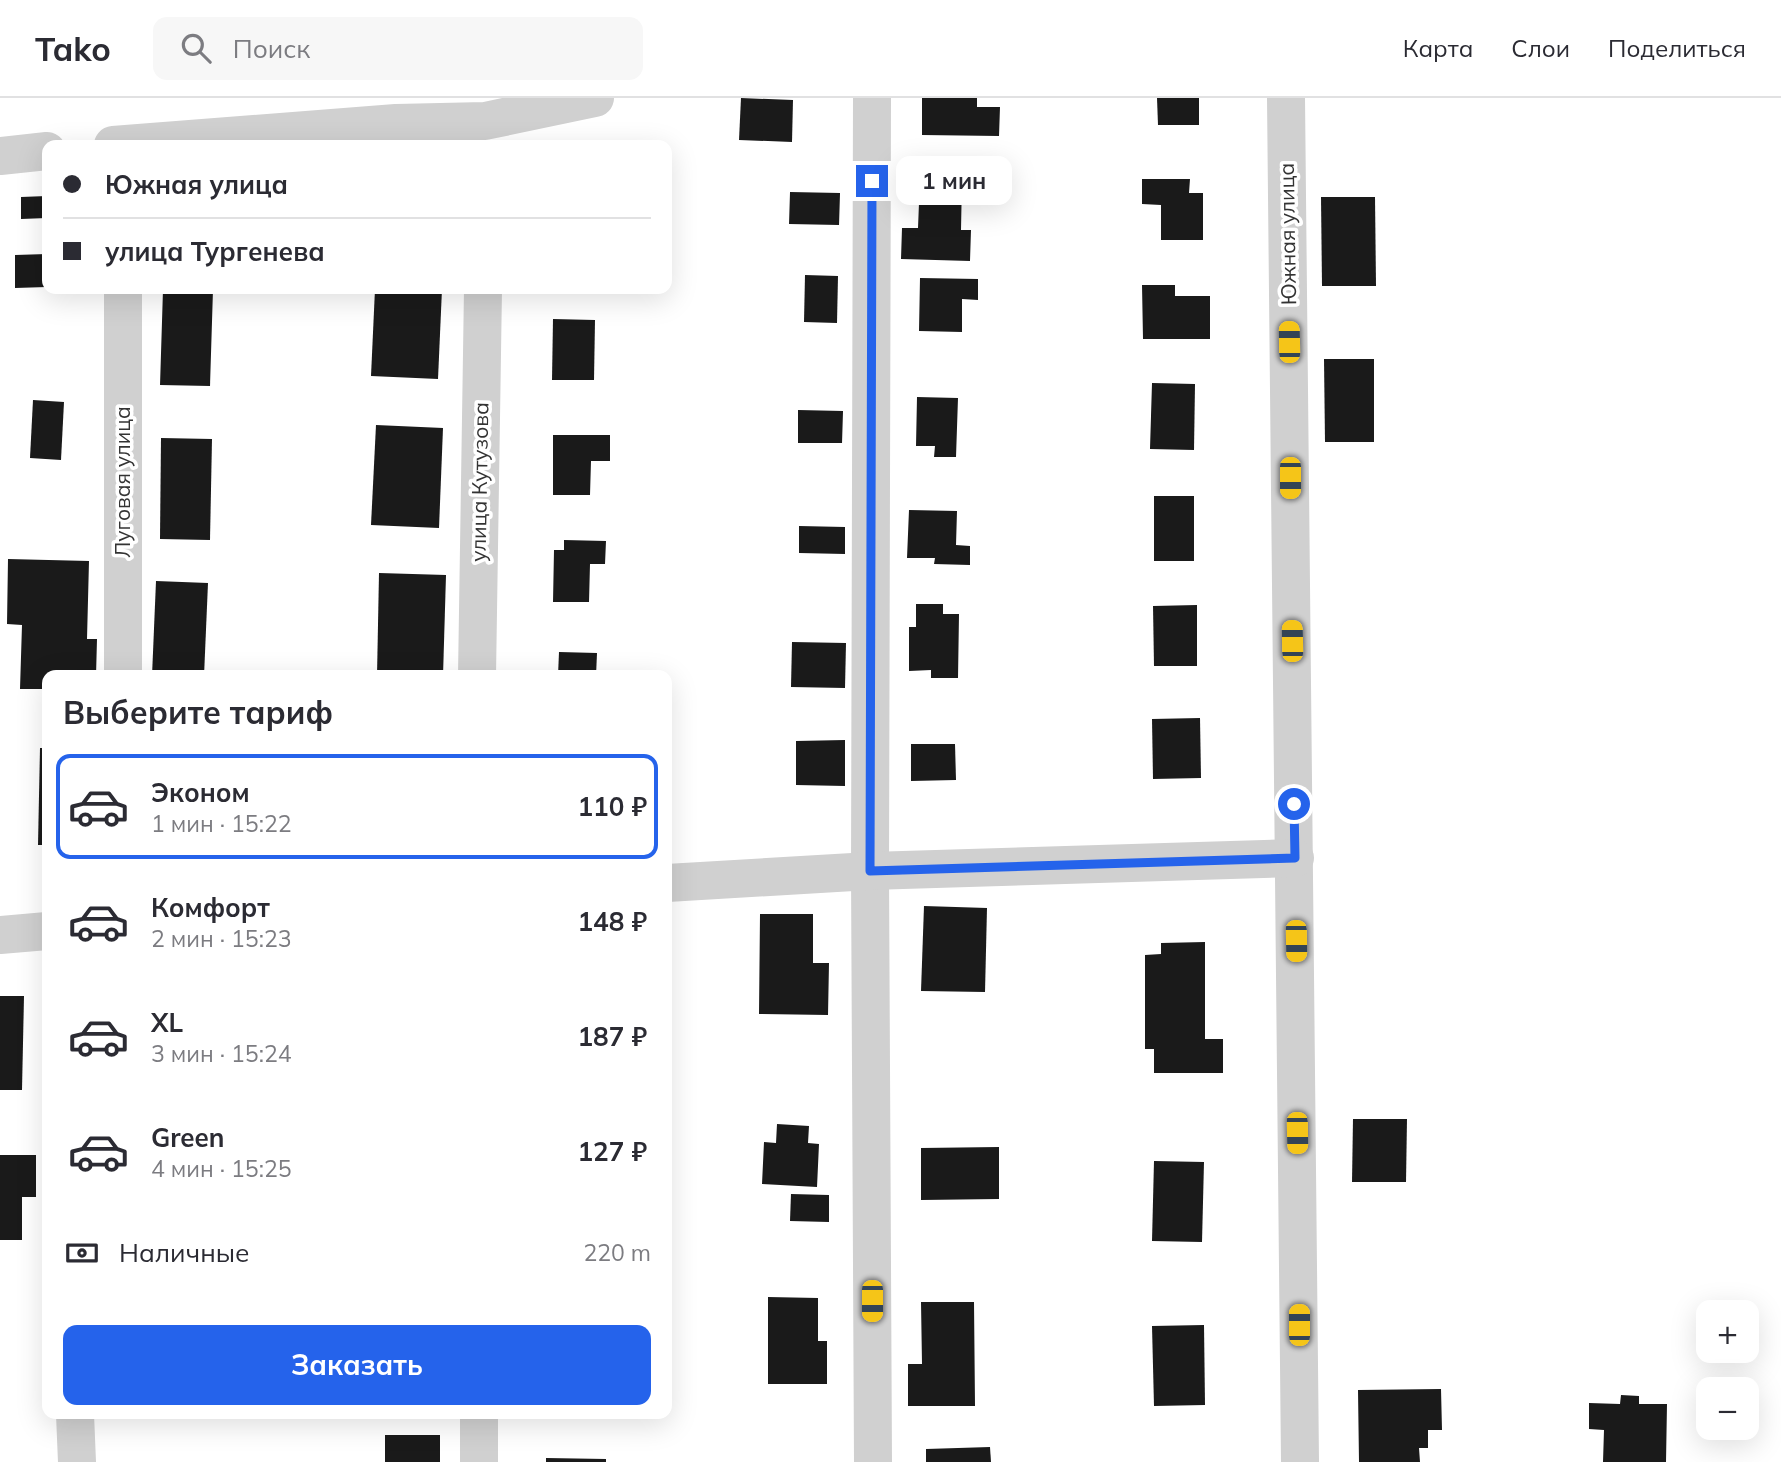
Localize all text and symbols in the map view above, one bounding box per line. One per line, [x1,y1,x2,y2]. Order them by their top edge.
search box [153,17,643,80]
text: Tako [35,28,111,69]
icon: search [177,29,215,67]
text: Поиск [233,32,310,65]
text: Карта [1403,33,1473,63]
text: Слои [1511,33,1570,63]
text: Поделиться [1608,33,1746,63]
callout: 1 мин [896,156,1012,206]
street label: Южная улица [1273,163,1301,305]
route end [856,165,888,197]
text: 1 мин [922,166,986,195]
text: Южная улица [105,168,288,201]
text: улица Тургенева [105,235,325,268]
car [1279,321,1300,363]
street label: улица Кутузова [465,402,493,562]
street label: Луговая улица [109,406,135,558]
car [1280,457,1301,499]
car [1282,620,1303,662]
text: Выберите тариф [63,692,333,732]
icon: car [67,775,130,838]
text: Эконом [151,776,250,809]
route start [1278,788,1310,820]
text: 110 ₽ [577,790,647,823]
text: 1 мин · 15:22 [151,809,291,838]
icon: car [67,890,130,953]
text: Комфорт [151,891,270,924]
text: 148 ₽ [577,905,647,938]
car [1286,920,1307,962]
text: 2 мин · 15:23 [151,924,291,953]
icon: car [67,1005,130,1068]
text: XL [151,1006,183,1039]
text: 187 ₽ [577,1020,647,1053]
text: 3 мин · 15:24 [151,1039,291,1068]
car [1287,1112,1308,1154]
icon: car [67,1120,130,1183]
text: Green [151,1121,224,1154]
text: 127 ₽ [577,1135,647,1168]
text: 4 мин · 15:25 [151,1154,291,1183]
icon: cash [63,1234,101,1272]
text: Наличные [119,1236,249,1269]
text: 220 m [583,1238,651,1267]
car [862,1280,883,1322]
map controls [1696,1300,1759,1440]
button: + [1696,1300,1759,1363]
car [1289,1304,1310,1346]
button: Заказать [63,1325,651,1405]
button: − [1696,1377,1759,1440]

